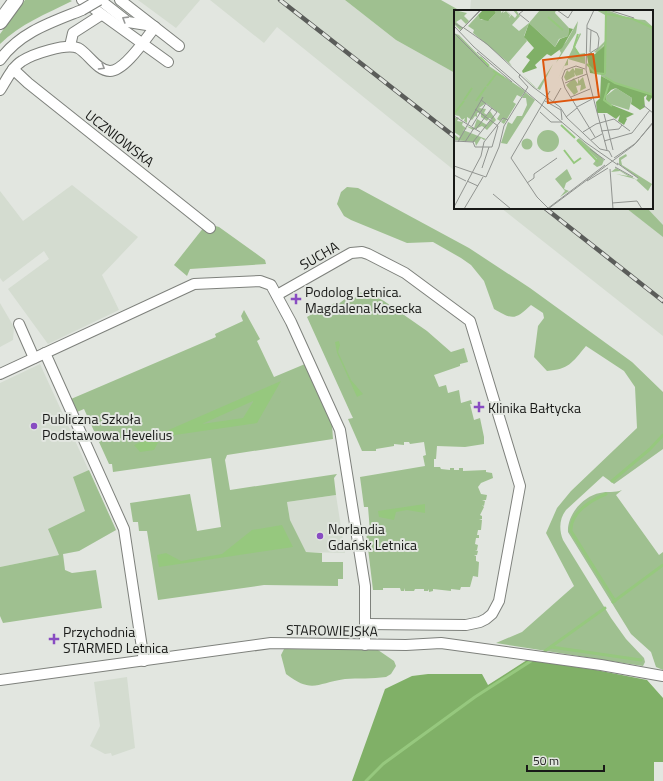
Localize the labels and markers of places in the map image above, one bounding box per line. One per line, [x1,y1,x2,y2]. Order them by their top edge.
place label: Podolog Letnica. Magdalena Kosecka [305,281,422,318]
marker: Podolog Letnica. Magdalena Kosecka [290,293,302,305]
place label: Klinika Bałtycka [488,397,581,418]
marker: Klinika Bałtycka [473,401,485,413]
place label: Publiczna Szkoła Podstawowa Hevelius [42,408,172,445]
marker: Publiczna Szkoła Podstawowa Hevelius [29,421,39,431]
place label: Norlandia Gdańsk Letnica [328,518,417,555]
marker: Norlandia Gdańsk Letnica [315,531,325,541]
place label: Przychodnia STARMED Letnica [63,621,168,658]
marker: Przychodnia STARMED Letnica [48,633,60,645]

